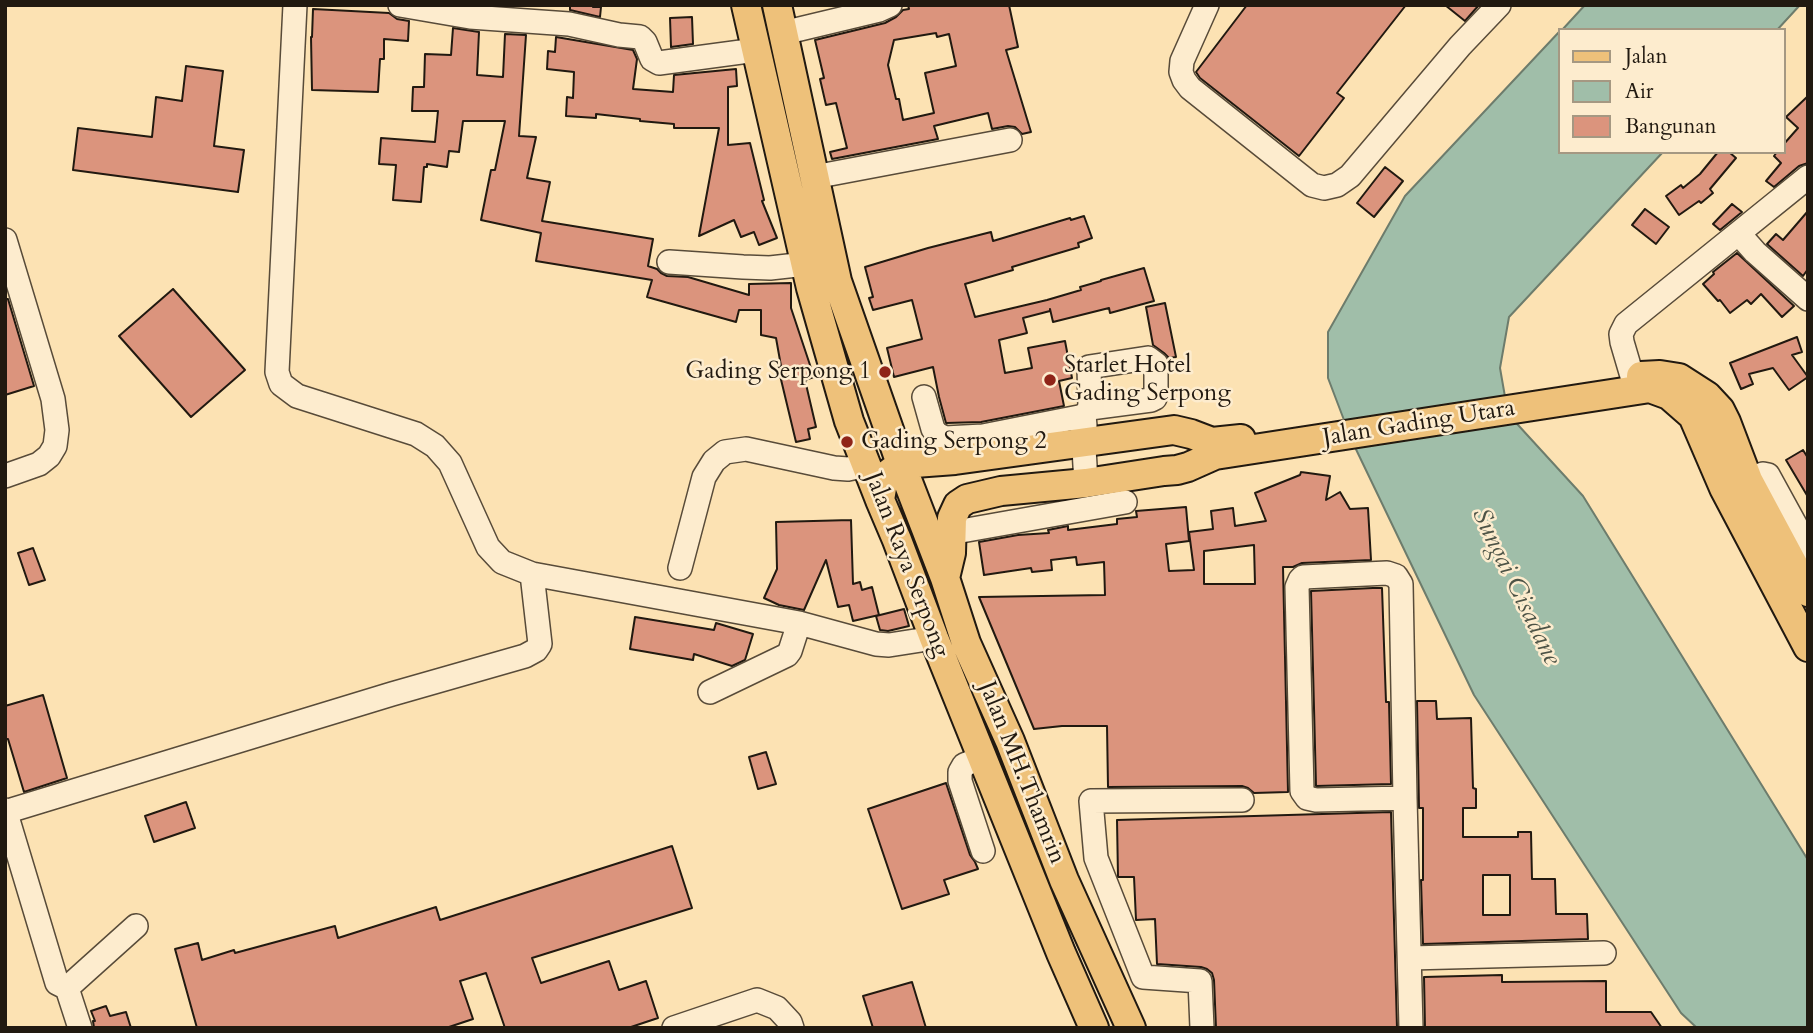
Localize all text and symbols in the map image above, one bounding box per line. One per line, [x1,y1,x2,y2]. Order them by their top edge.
legend [1558,28,1785,154]
text: Jalan [1625,42,1668,71]
text: Air [1625,77,1654,106]
text: Bangunan [1625,112,1717,141]
place label: Starlet Hotel Gading Serpong [1064,352,1231,408]
place label: Gading Serpong 1 [685,358,871,386]
marker: Gading Serpong 1 [877,364,893,380]
marker: Starlet Hotel Gading Serpong [1042,372,1058,388]
street label: Jalan Gading Utara [1321,395,1517,453]
place label: Gading Serpong 2 [861,428,1047,456]
marker: Gading Serpong 2 [839,434,855,450]
street label: Jalan Raya Serpong [857,468,955,662]
water label: Sungai Cisadane [1464,503,1566,671]
street label: Jalan MH.Thamrin [971,677,1071,869]

